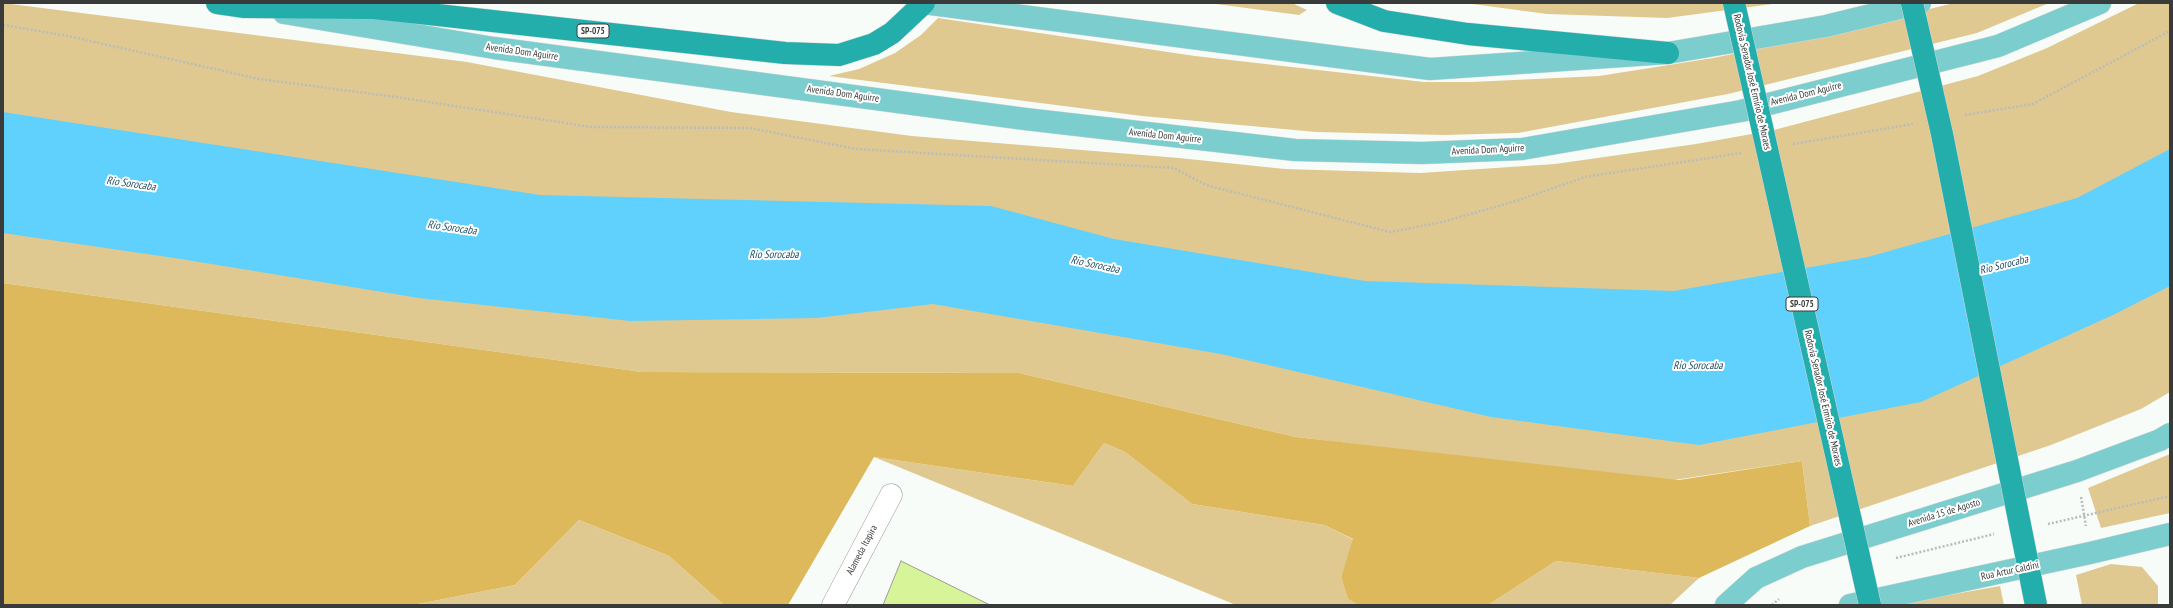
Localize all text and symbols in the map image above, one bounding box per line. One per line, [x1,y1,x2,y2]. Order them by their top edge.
street label: Rodovia Senador José Ermírio de Moraes [1731,13,1773,151]
road number: SP-075 [577,24,609,38]
street label: Avenida Dom Aguirre [485,41,559,63]
street label: Avenida Dom Aguirre [1769,79,1843,109]
street label: Avenida Dom Aguirre [806,83,880,105]
street label: Avenida Dom Aguirre [1128,126,1202,146]
street label: Avenida Dom Aguirre [1451,142,1525,158]
water label: Rio Sorocaba [106,174,156,194]
water label: Rio Sorocaba [427,218,477,238]
water label: Rio Sorocaba [749,248,799,262]
water label: Rio Sorocaba [1069,253,1121,277]
water label: Rio Sorocaba [1978,253,2030,277]
road number: SP-075 [1786,297,1818,311]
street label: Rodovia Senador José Ermírio de Moraes [1802,329,1844,467]
water label: Rio Sorocaba [1673,359,1723,373]
street label: Avenida 15 de Agosto [1906,496,1982,530]
street label: Alameda Itapira [844,523,880,577]
street label: Rua Artur Caldini [1980,559,2040,583]

